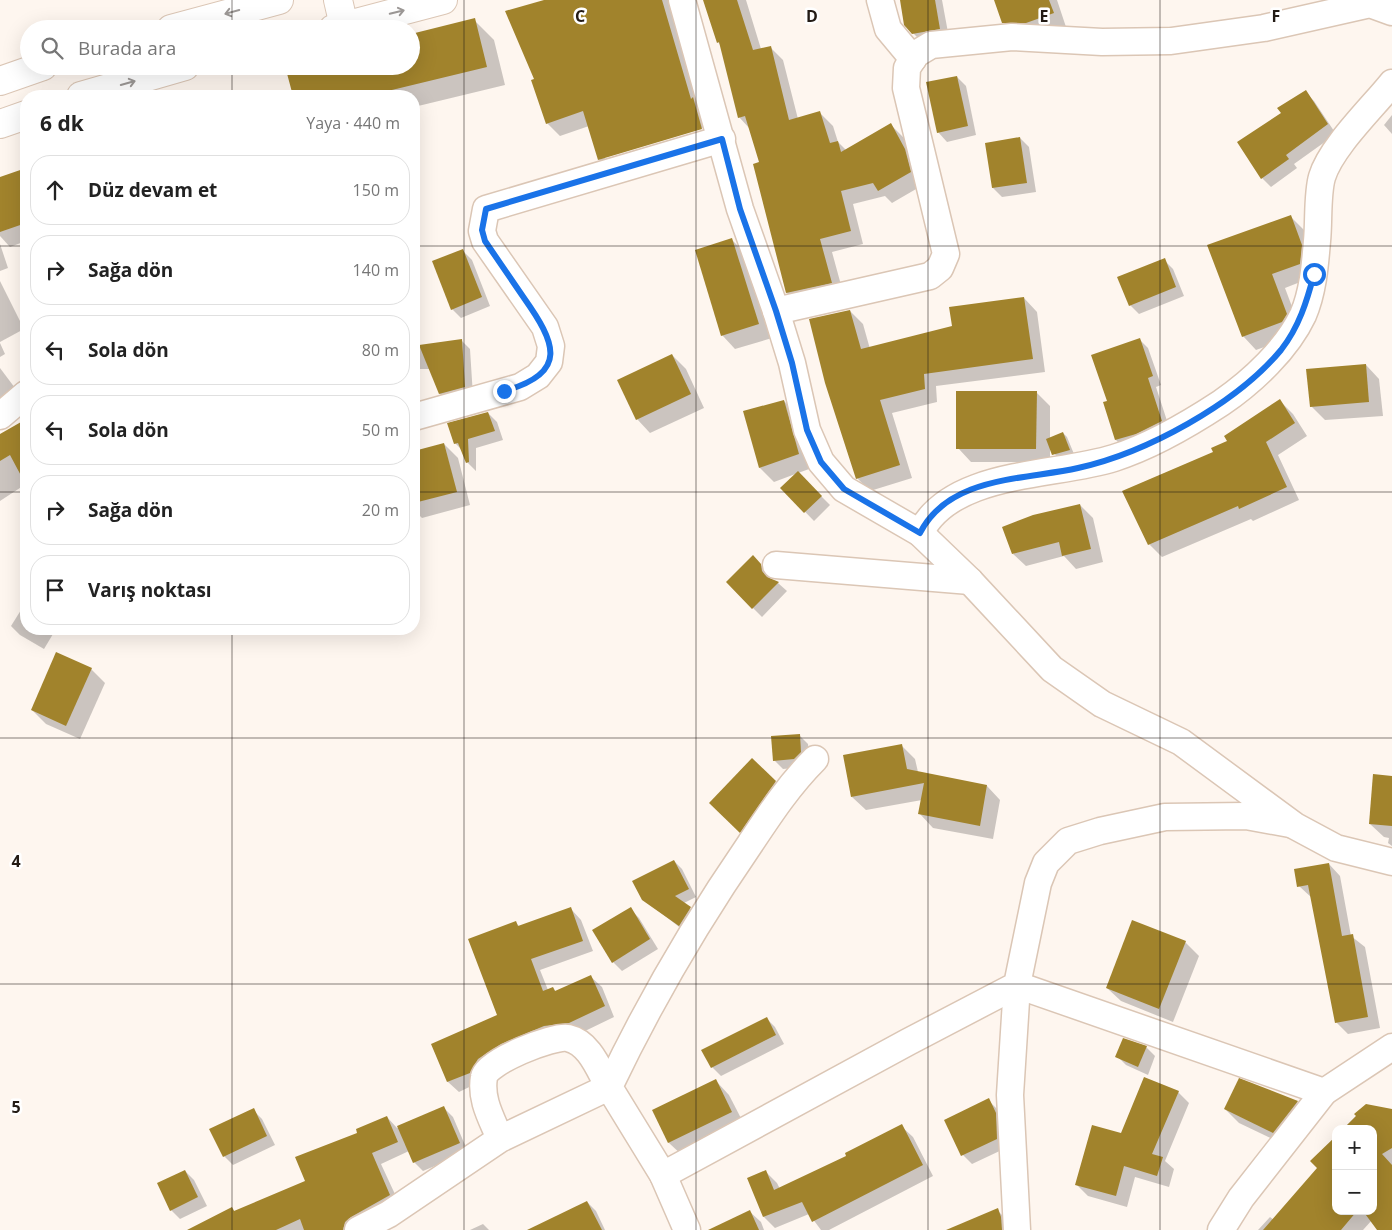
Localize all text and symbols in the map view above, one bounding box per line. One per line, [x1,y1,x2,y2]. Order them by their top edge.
text: C [575,5,585,27]
text: D [806,5,818,27]
text: E [1040,5,1049,27]
text: F [1272,5,1280,27]
one-way arrow [388,7,404,17]
one-way arrow [225,8,241,18]
search box [20,20,420,75]
icon: search [38,34,66,62]
text: Burada ara [78,35,176,61]
one-way arrow [119,77,135,87]
text: 6 dk [40,109,84,137]
text: Yaya · 440 m [306,112,400,134]
icon: ahead [41,176,69,204]
text: Düz devam et [88,177,217,203]
text: 150 m [353,179,399,201]
icon: right [41,256,69,284]
text: Sağa dön [88,257,173,283]
text: 140 m [353,259,399,281]
route start [1303,263,1326,286]
icon: left [41,336,69,364]
text: Sola dön [88,337,169,363]
text: 80 m [362,339,399,361]
route end [493,380,516,403]
icon: left [41,416,69,444]
text: Sola dön [88,417,169,443]
text: 50 m [362,419,399,441]
icon: right [41,496,69,524]
text: Sağa dön [88,497,173,523]
text: 20 m [362,499,399,521]
icon: arrive [41,576,69,604]
text: Varış noktası [88,577,212,603]
text: 4 [11,850,21,872]
text: 5 [11,1096,21,1118]
map controls [1332,1125,1377,1215]
button: + [1332,1125,1377,1170]
button: − [1332,1170,1377,1215]

